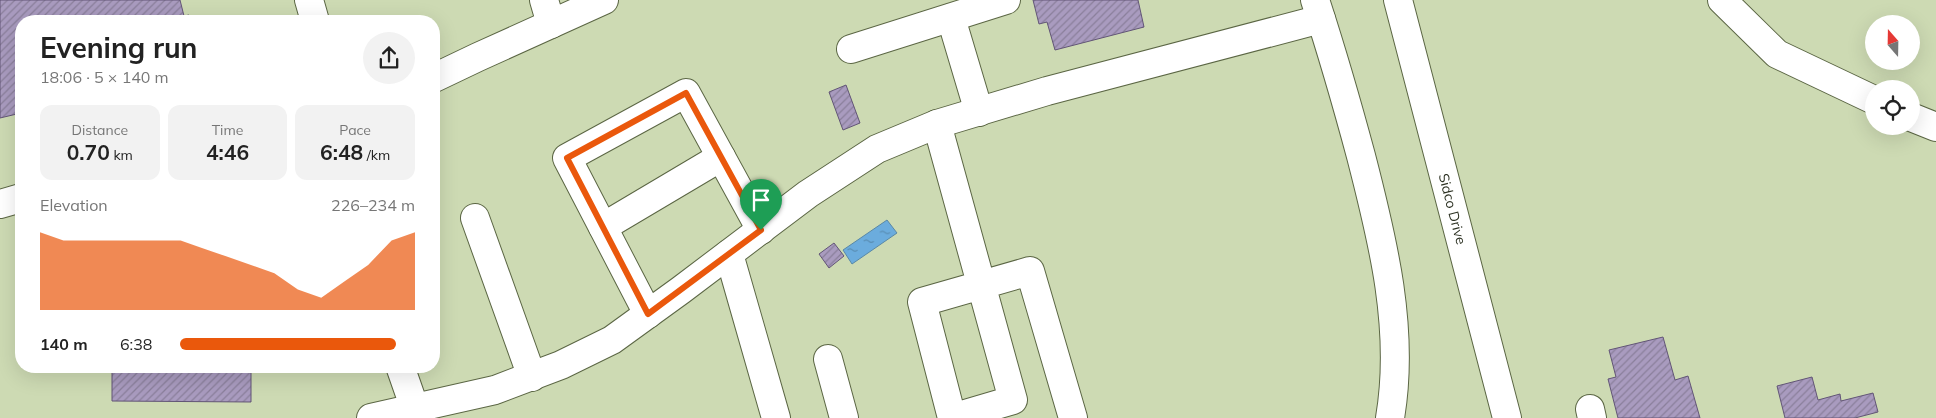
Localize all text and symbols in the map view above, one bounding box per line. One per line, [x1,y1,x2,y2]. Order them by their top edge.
north arrow [1865,15,1920,70]
map controls [1865,15,1920,135]
text: Evening run [40,30,197,65]
button: share [363,32,415,84]
text: 18:06 · 5 × 140 m [40,67,169,87]
button: locate [1865,80,1920,135]
text: Distance [72,121,128,139]
text: Time [212,121,243,139]
text: Pace [339,121,371,139]
text: 0.70 [67,139,110,165]
text: 4:46 [206,139,249,165]
text: 6:48 [320,139,363,165]
text: km [110,146,133,164]
text: /km [363,146,390,164]
street label: Sidco Drive [1435,172,1470,247]
pin [740,179,782,230]
icon: arrive [747,186,775,214]
text: Elevation [40,195,108,215]
text: 226–234 m [331,195,415,215]
text: 140 m [40,334,88,354]
text: 6:38 [120,334,152,354]

